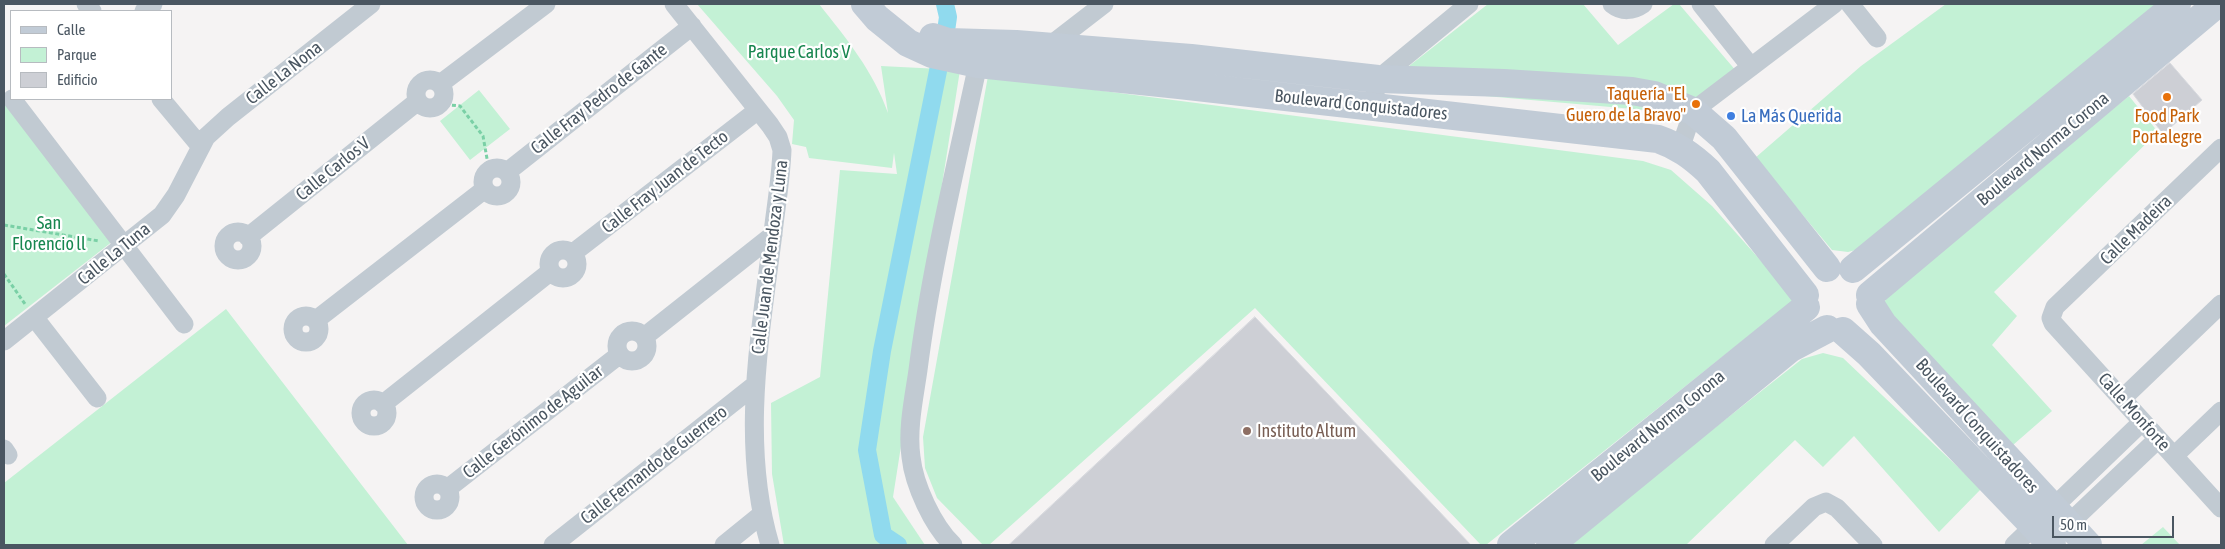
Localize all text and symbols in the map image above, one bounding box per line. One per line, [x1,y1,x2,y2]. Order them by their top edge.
legend [10,10,172,100]
text: Calle [57,21,85,38]
street label: Calle La Nona [242,37,326,109]
street label: Calle Fray Pedro de Gante [527,39,671,159]
park label: Parque Carlos V [748,41,850,63]
text: Parque [57,46,97,63]
text: Edificio [57,71,98,88]
place label: Taquería "El Guero de la Bravo" [1566,83,1686,126]
street label: Boulevard Conquistadores [1274,85,1448,125]
street label: Boulevard Norma Corona [1973,87,2113,211]
marker: Food Park Portalegre [2161,91,2173,103]
marker: Taquería "El Guero de la Bravo" [1690,98,1702,110]
place label: La Más Querida [1741,105,1842,127]
place label: Food Park Portalegre [2132,105,2202,148]
marker: La Más Querida [1725,110,1737,122]
street label: Calle Fray Juan de Tecto [597,126,733,238]
street label: Calle Carlos V [292,133,374,205]
street label: Calle Juan de Mendoza y Luna [747,159,793,355]
street label: Calle Madeira [2096,191,2176,269]
park label: San Florencio ll [12,212,86,254]
street label: Calle La Tuna [73,218,155,290]
street label: Boulevard Conquistadores [1911,354,2043,498]
street label: Calle Gerónimo de Aguilar [459,361,607,483]
street label: Boulevard Norma Corona [1587,365,1729,487]
street label: Calle Monforte [2093,369,2175,455]
street label: Calle Fernando de Guerrero [576,401,732,529]
place label: Instituto Altum [1257,420,1356,442]
marker: Instituto Altum [1241,425,1253,437]
scale bar [2055,506,2178,538]
text: 50 m [2060,516,2087,533]

